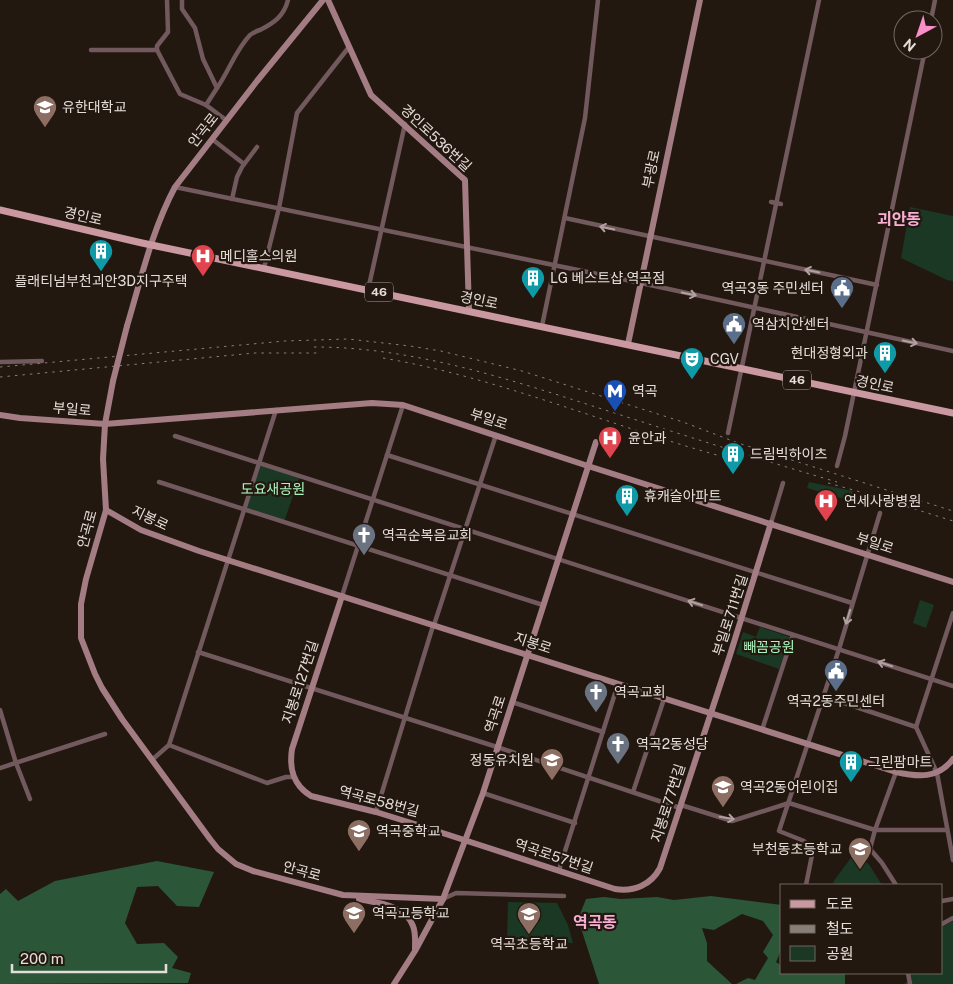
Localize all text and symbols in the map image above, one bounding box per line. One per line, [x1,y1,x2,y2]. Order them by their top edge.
north arrow [893,10,943,60]
text: N [900,35,919,55]
school or university icon: 유한대학교 [32,94,58,128]
place label: 유한대학교 [62,99,127,115]
street label: 경인로536번길 [397,101,475,175]
street label: 안곡로 [185,110,221,150]
street label: 부광로 [639,148,663,190]
street label: 경인로 [62,204,104,228]
district label: 괴안동 [877,210,921,229]
one-way arrow [600,223,616,232]
building icon: 플래티넘부천괴안3D지구주택 [88,238,114,272]
hospital icon: 메디홀스의원 [190,243,216,277]
place label: 메디홀스의원 [220,248,297,264]
building icon: LG 베스트샵 역곡점 [520,265,546,299]
one-way arrow [804,266,820,275]
place label: LG 베스트샵 역곡점 [550,270,665,286]
place label: 플래티넘부천괴안3D지구주택 [14,273,188,289]
public building icon: 역곡3동 주민센터 [829,275,855,309]
place label: 역곡3동 주민센터 [722,280,824,296]
road number: 46 [365,282,393,302]
street label: 경인로 [458,288,500,312]
one-way arrow [680,289,696,299]
public building icon: 역삼치안센터 [721,311,747,345]
place label: 역삼치안센터 [752,316,829,332]
one-way arrow [901,338,917,347]
building icon: 현대정형외과 [872,340,898,374]
place label: 현대정형외과 [791,345,868,361]
theatre icon: CGV [679,346,705,380]
place label: CGV [710,351,739,367]
road number: 46 [783,370,811,390]
street label: 경인로 [854,372,896,396]
metro station icon: 역곡 [602,378,628,412]
place label: 역곡 [632,383,658,399]
street label: 부일로 [52,399,92,419]
street label: 부일로 [468,405,510,433]
hospital icon: 윤안과 [597,425,623,459]
place label: 윤안과 [628,430,667,446]
building icon: 드림빅하이츠 [720,441,746,475]
place label: 드림빅하이츠 [750,446,827,462]
park label: 도요새공원 [241,481,305,497]
building icon: 휴캐슬아파트 [614,483,640,517]
place label: 휴캐슬아파트 [644,488,721,504]
hospital icon: 연세사랑병원 [813,488,839,522]
place label: 연세사랑병원 [844,493,921,509]
street label: 지봉로 [129,503,171,533]
street label: 안곡로 [74,508,100,550]
church icon: 역곡순복음교회 [351,522,377,556]
place label: 역곡순복음교회 [382,527,472,543]
street label: 부일로 [854,529,896,557]
street label: 부일로711번길 [709,572,751,658]
one-way arrow [687,598,703,608]
one-way arrow [843,609,853,625]
street label: 지봉로 [512,629,554,657]
street label: 지봉로127번길 [279,638,321,726]
park label: 빼꼼공원 [743,639,795,655]
public building icon: 역곡2동주민센터 [823,658,849,692]
one-way arrow [878,659,894,669]
church icon: 역곡교회 [583,679,609,713]
place label: 역곡교회 [614,684,666,700]
street label: 역곡로 [481,693,509,735]
place label: 역곡2동주민센터 [787,693,885,709]
church icon: 역곡2동성당 [605,731,631,765]
place label: 역곡2동성당 [636,736,709,752]
school or university icon: 정동유치원 [539,747,565,781]
building icon: 그린팜마트 [838,749,864,783]
place label: 정동유치원 [470,752,534,768]
place label: 그린팜마트 [868,754,933,770]
street label: 지봉로77번길 [648,762,688,844]
school or university icon: 역곡2동어린이집 [710,774,736,808]
place label: 역곡2동어린이집 [740,779,839,795]
street label: 역곡로58번길 [337,783,421,819]
one-way arrow [719,814,735,824]
school or university icon: 역곡중학교 [346,818,372,852]
place label: 역곡중학교 [376,823,441,839]
street label: 역곡로57번길 [513,836,595,876]
school or university icon: 부천동초등학교 [847,836,873,870]
place label: 부천동초등학교 [752,841,842,857]
street label: 안곡로 [281,858,323,884]
legend [780,884,943,974]
text: 도로 [826,895,854,912]
school or university icon: 역곡고등학교 [341,900,367,934]
school or university icon: 역곡초등학교 [516,901,542,935]
place label: 역곡고등학교 [372,905,449,921]
district label: 역곡동 [573,913,617,932]
text: 철도 [826,920,854,937]
place label: 역곡초등학교 [490,936,568,952]
scale bar [12,942,166,974]
text: 공원 [826,945,854,962]
text: 200 m [20,950,64,967]

